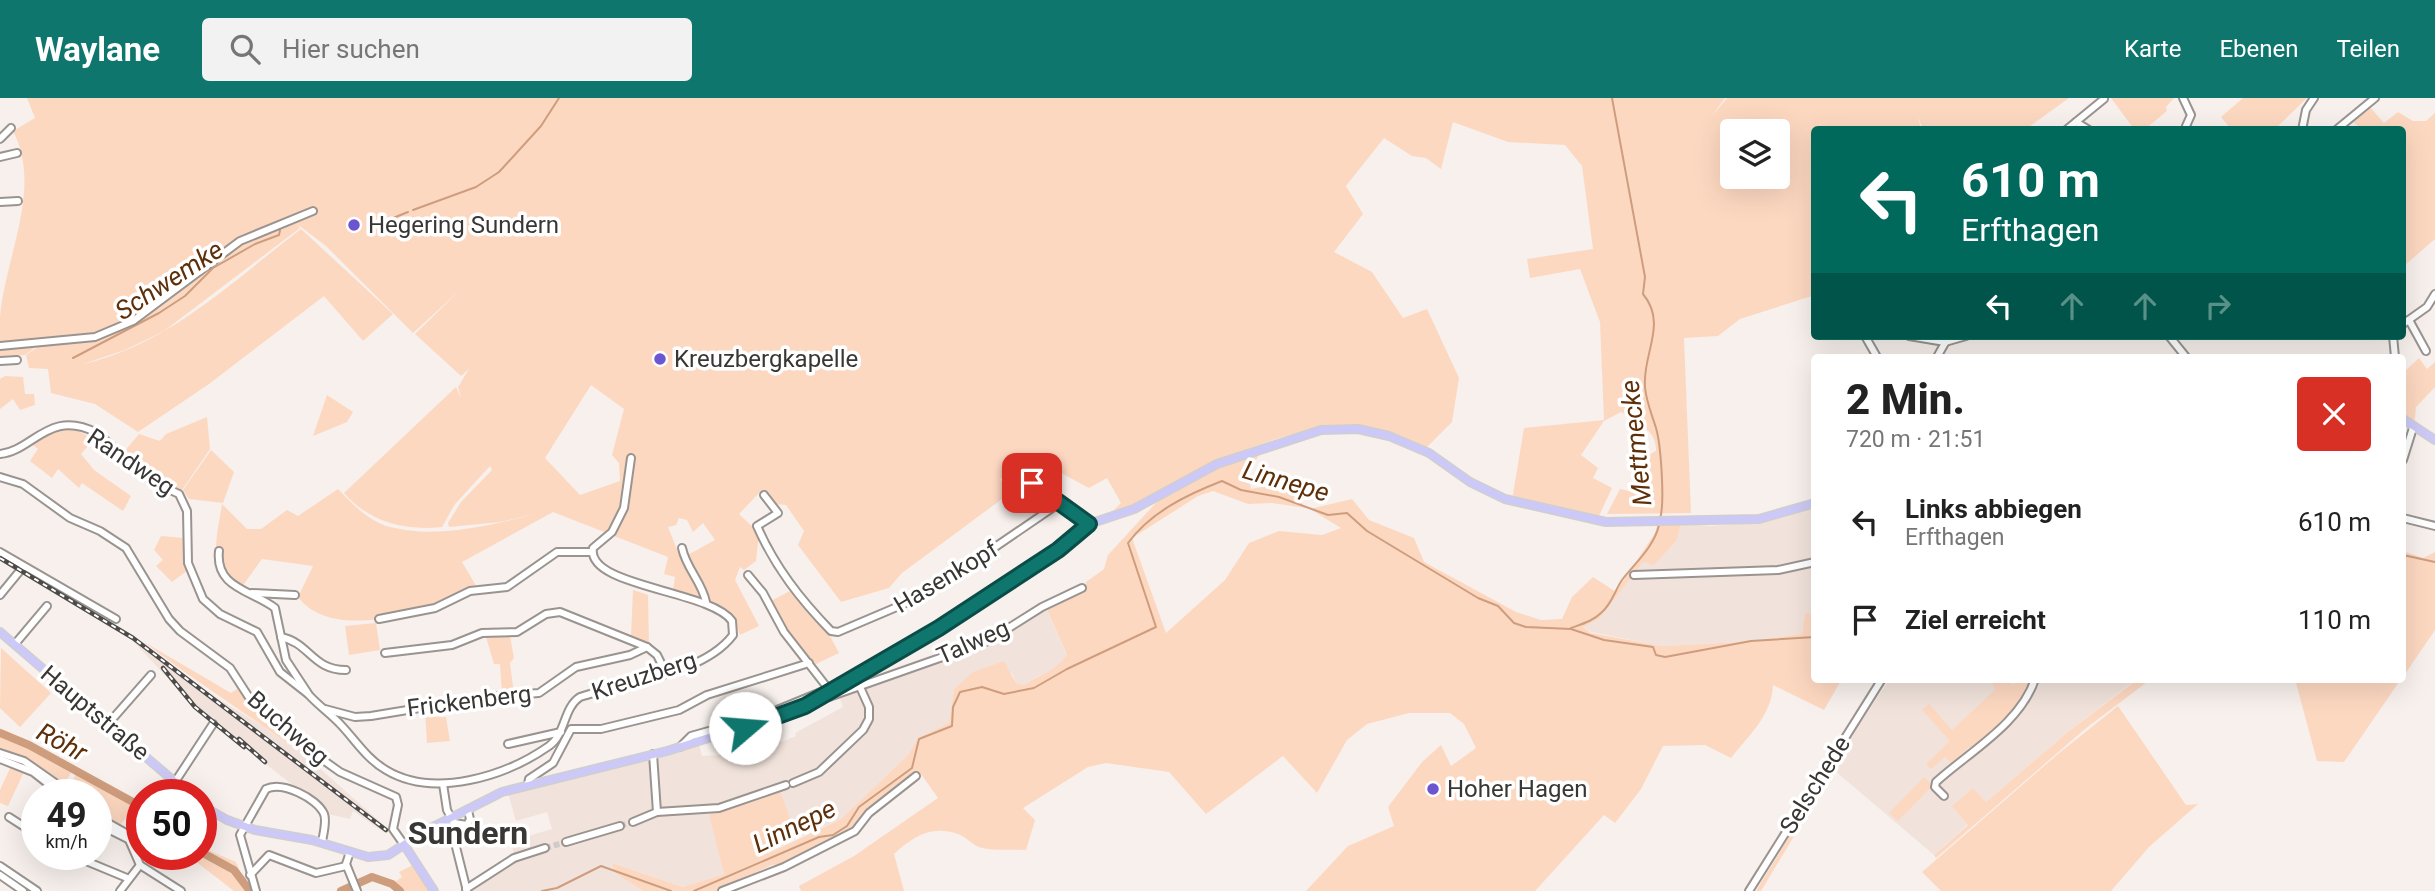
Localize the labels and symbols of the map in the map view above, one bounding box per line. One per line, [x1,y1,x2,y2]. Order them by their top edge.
place label: Hegering Sundern [368,211,559,239]
marker: Hegering Sundern [346,217,362,233]
water label: Schwemke [109,234,229,326]
place label: Kreuzbergkapelle [674,345,858,373]
marker: Kreuzbergkapelle [652,351,668,367]
water label: Mettmecke [1614,379,1658,507]
street label: Randweg [82,423,180,501]
pin [1002,453,1062,513]
water label: Linnepe [1239,454,1333,508]
street label: Hasenkopf [889,535,1004,619]
street label: Talweg [933,614,1013,670]
street label: Kreuzberg [588,646,700,706]
street label: Hauptstraße [35,660,155,766]
street label: Frickenberg [405,679,533,723]
street label: Buchweg [242,685,334,771]
position arrow [708,691,782,765]
water label: Röhr [32,716,93,768]
street label: Selschede [1774,731,1856,839]
place label: Hoher Hagen [1447,775,1587,803]
speed limit sign: 50 [126,779,217,870]
marker: Hoher Hagen [1425,781,1441,797]
water label: Linnepe [748,793,840,859]
district label: Sundern [408,814,528,852]

